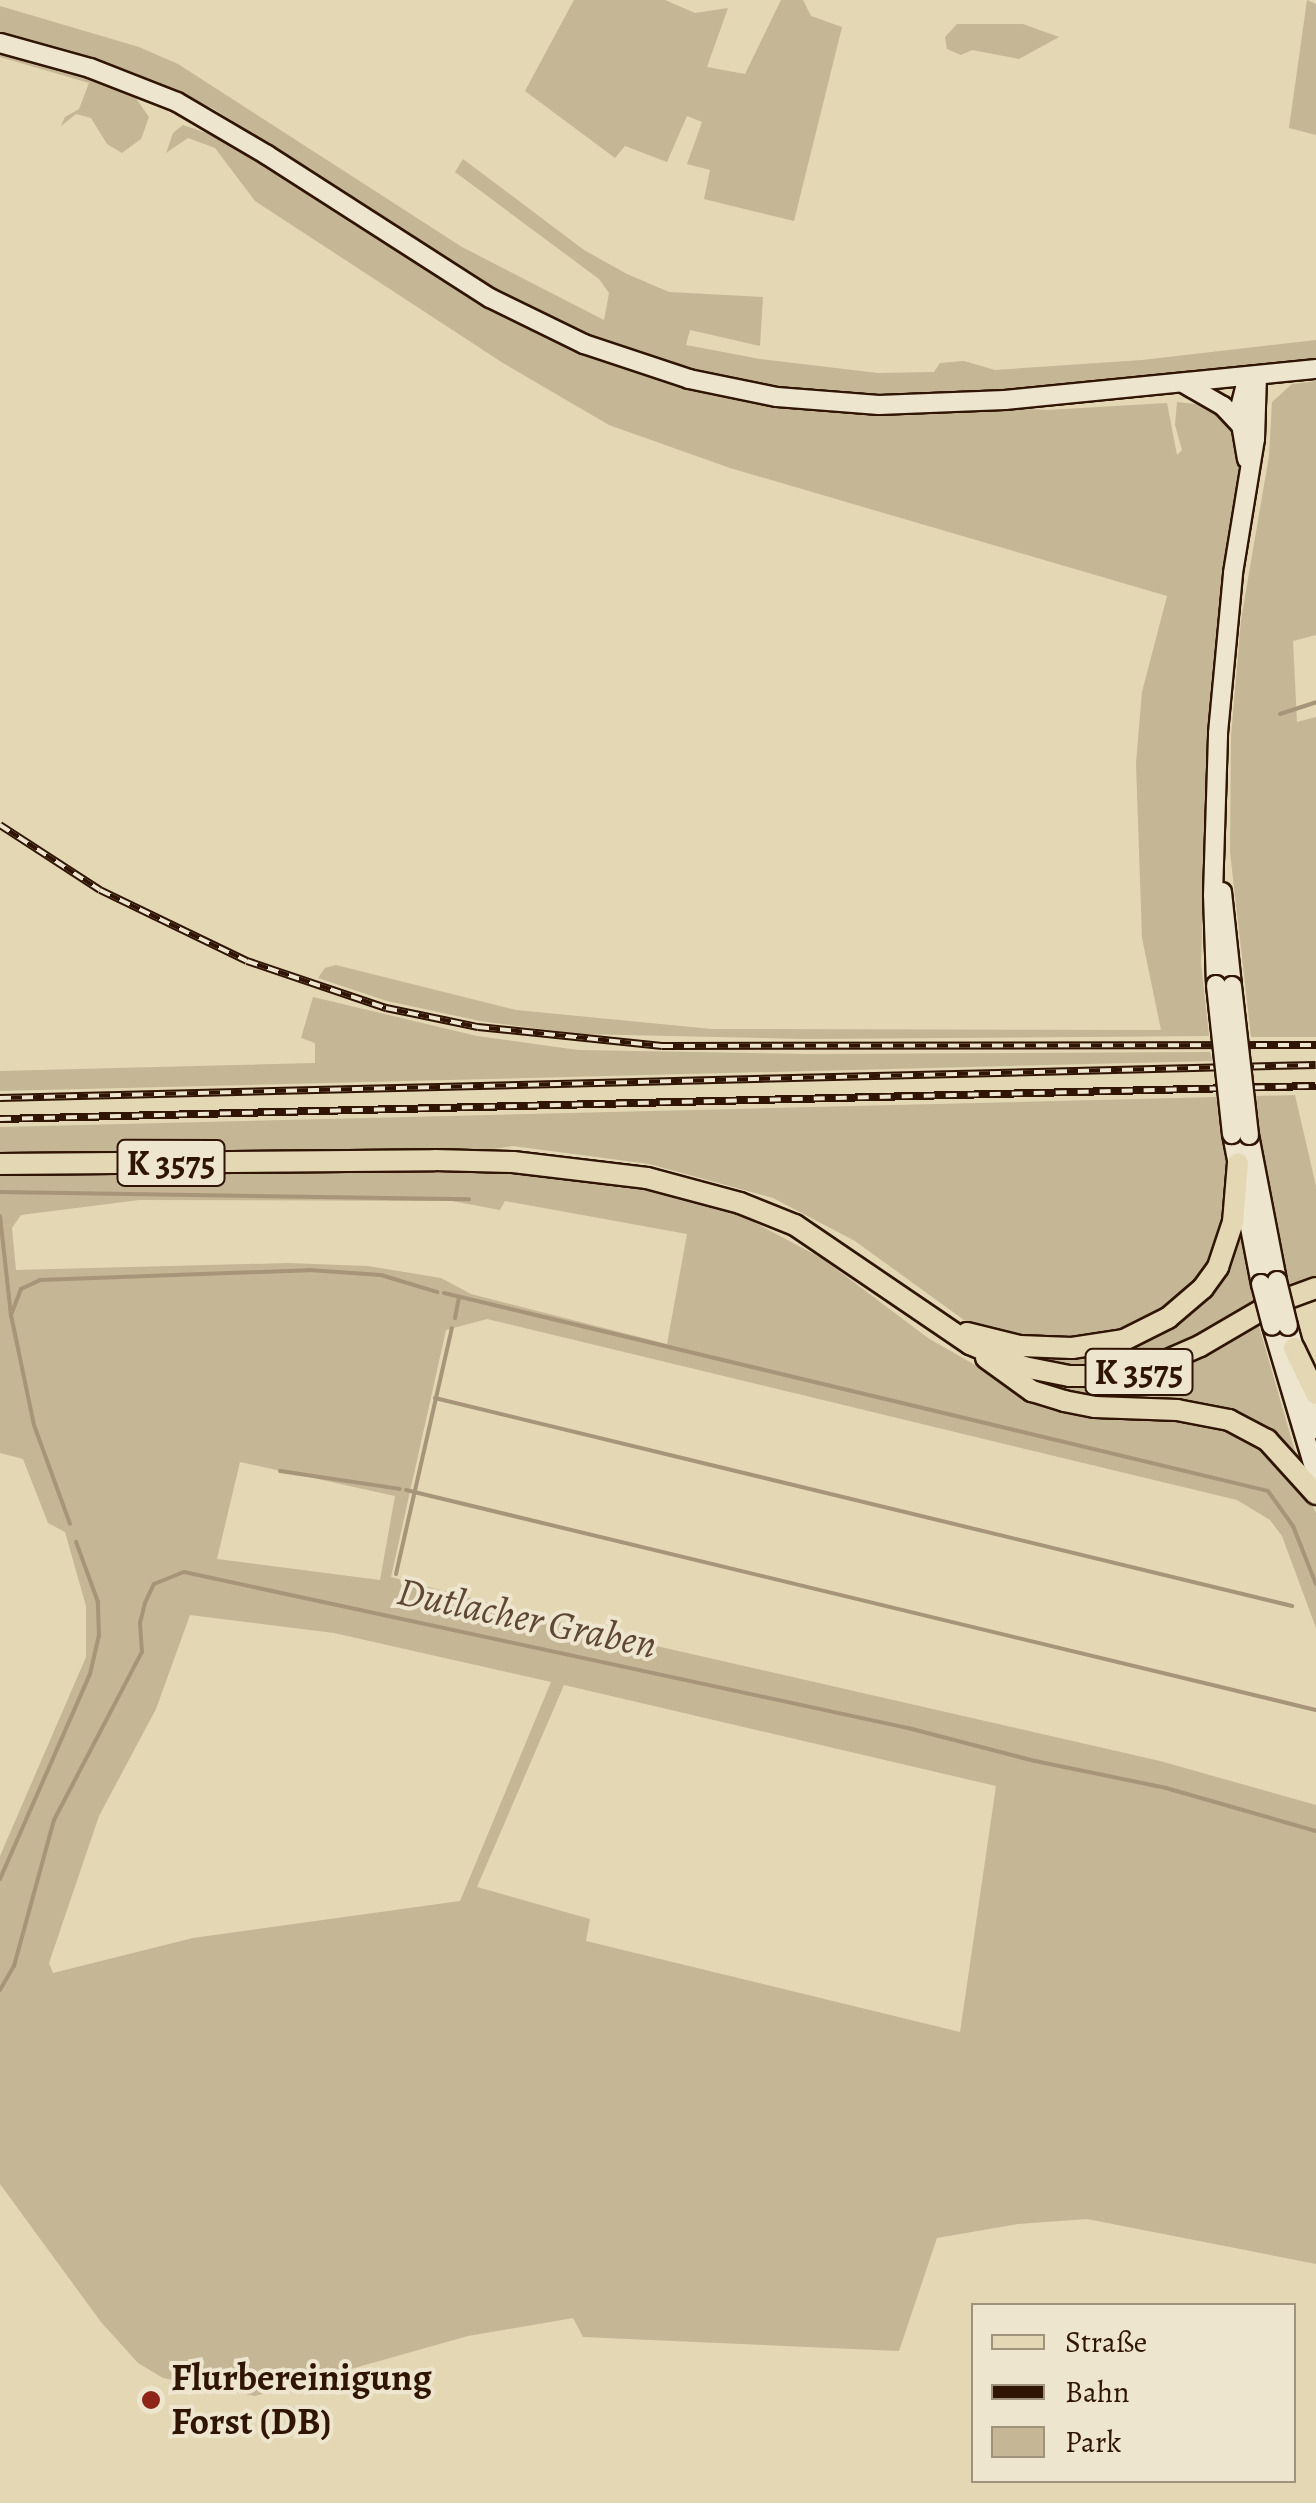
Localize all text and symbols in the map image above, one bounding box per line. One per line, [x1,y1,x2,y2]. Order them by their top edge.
road number: K 3575 [116,1133,226,1193]
road number: K 3575 [1084,1342,1194,1402]
water label: Dutlacher Graben [393,1567,661,1669]
legend [971,2303,1296,2483]
text: Straße [1065,2322,1147,2362]
place label: Flurbereinigung Forst (DB) [171,2355,432,2444]
text: Bahn [1065,2372,1129,2412]
marker: Flurbereinigung Forst (DB) [140,2389,162,2411]
text: Park [1065,2422,1121,2462]

